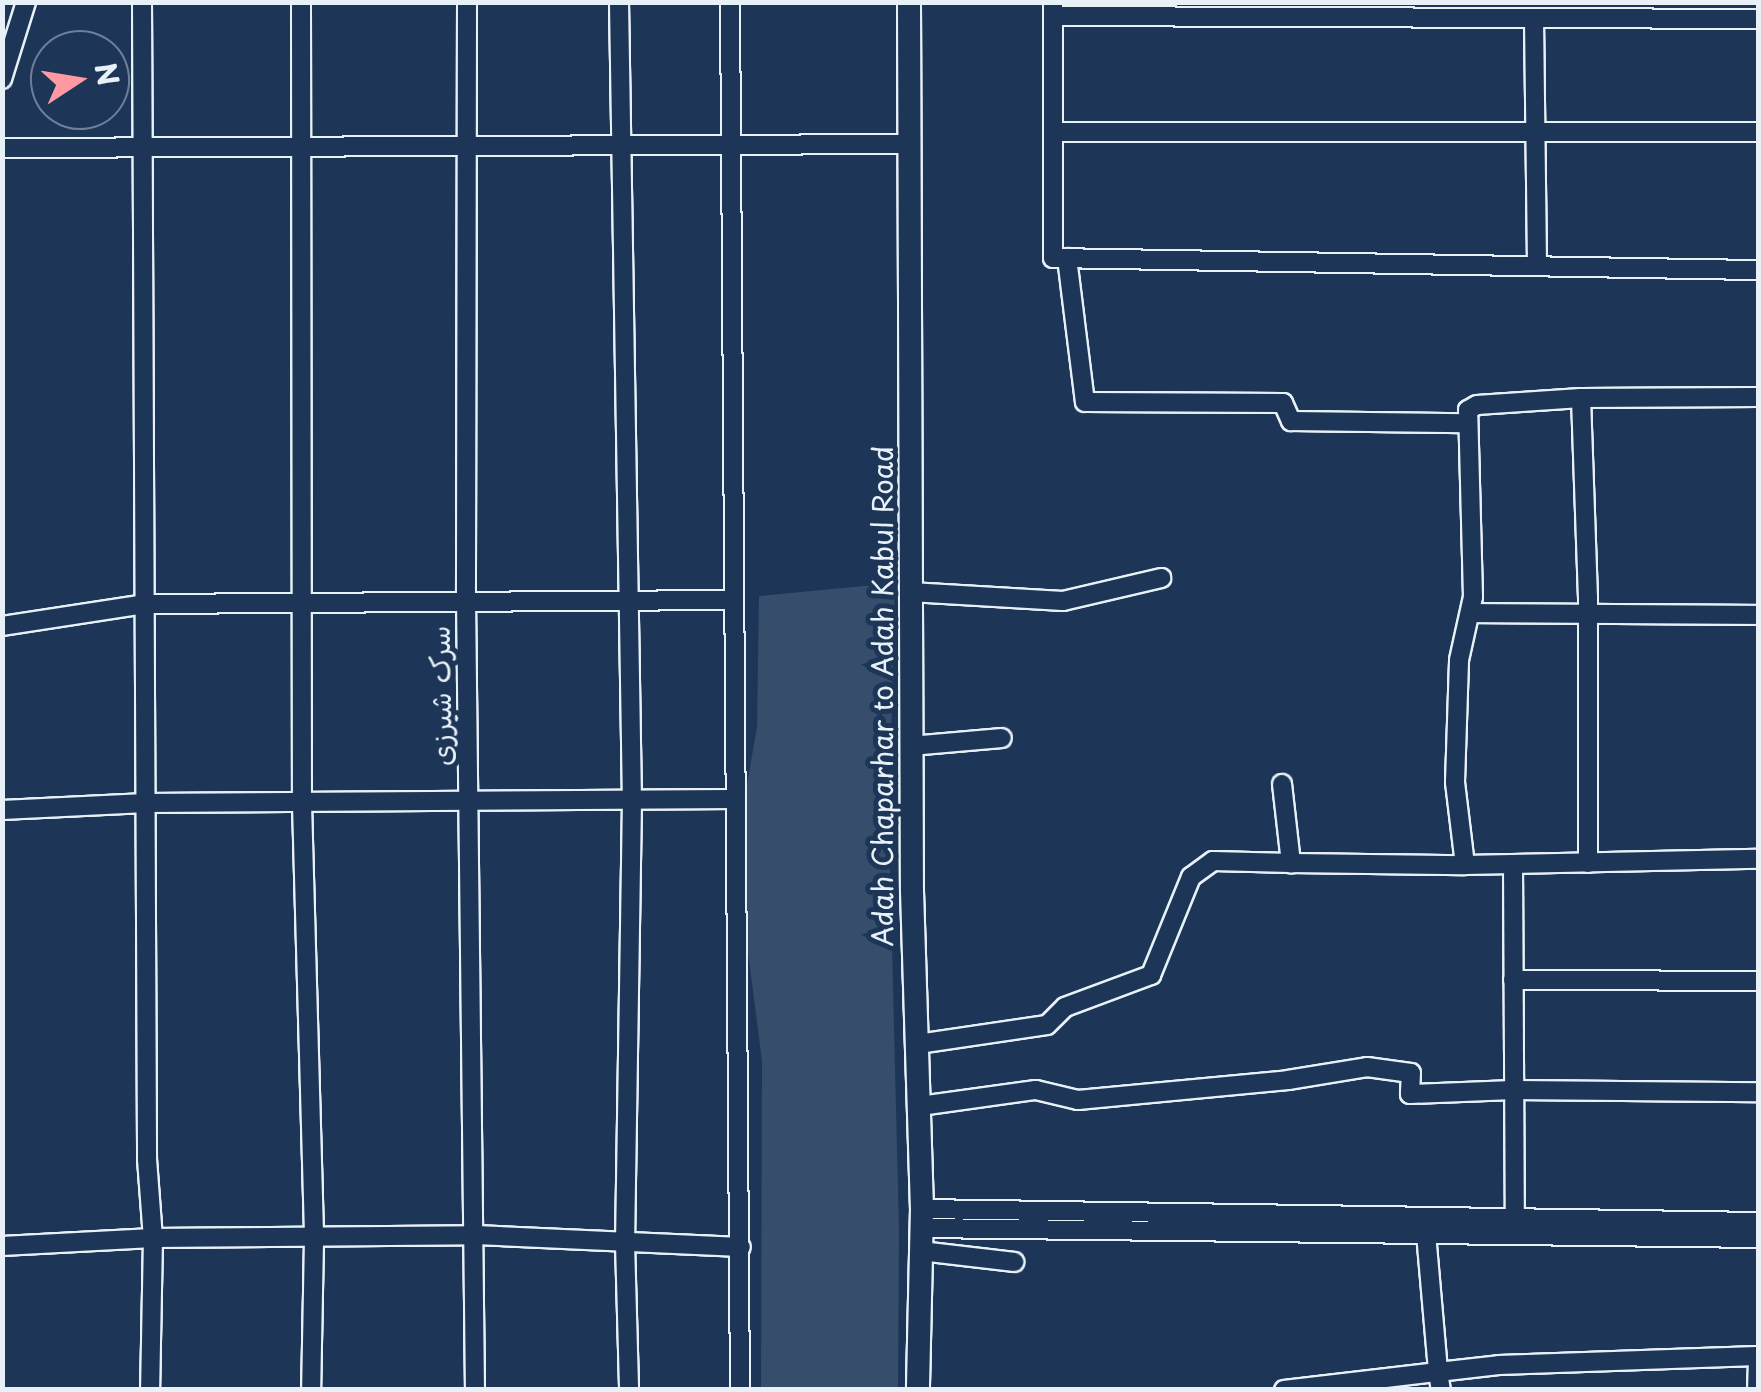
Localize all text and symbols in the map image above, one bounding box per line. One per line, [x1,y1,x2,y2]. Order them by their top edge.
north arrow [30,30,130,130]
text: N [85,59,131,89]
street label: Adah Chaparhar to Adah Kabul Road [865,445,899,947]
street label: سرک شیرزی [422,626,458,766]

